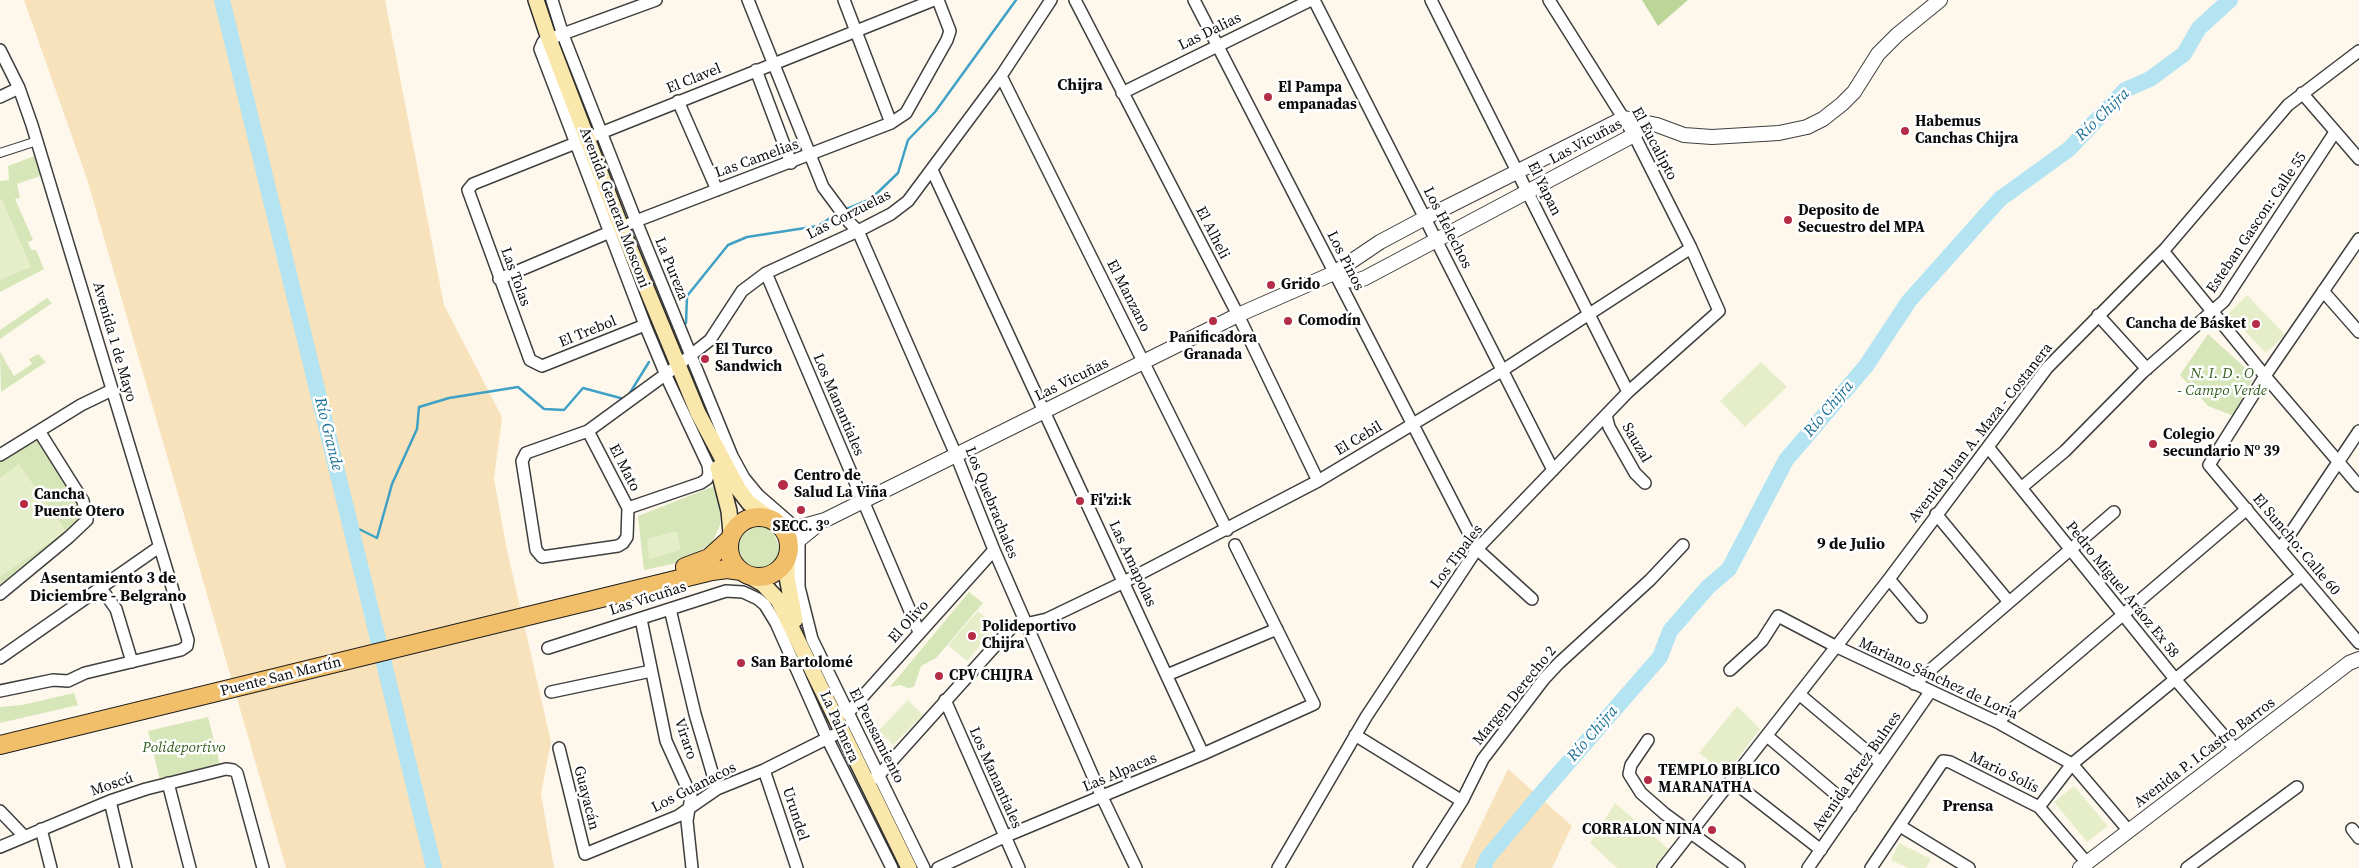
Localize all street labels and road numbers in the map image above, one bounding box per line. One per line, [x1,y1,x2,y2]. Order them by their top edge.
street label: Las Dalias [1176,9,1244,55]
street label: El Clavel [664,60,724,98]
street label: El Eucalipto [1627,104,1681,184]
street label: Las Vicuñas [1546,115,1626,169]
street label: Avenida General Mosconi [575,125,653,291]
street label: Las Camelias [713,136,801,182]
street label: Esteban Gascon: Calle 55 [2203,149,2311,297]
street label: El Yapan [1523,159,1565,219]
street label: Los Helechos [1419,184,1475,272]
street label: Las Corzuelas [804,186,894,244]
street label: El Alheli [1191,204,1233,262]
street label: Los Pinos [1322,228,1368,294]
street label: La Pureza [650,235,692,303]
street label: Las Tolas [496,245,534,309]
street label: El Manzano [1102,257,1154,335]
street label: Avenida 1 de Mayo [88,280,140,404]
street label: El Trebol [557,312,619,352]
street label: Avenida Juan A. Maza - Costanera [1905,339,2057,527]
street label: Los Manantiales [808,351,868,459]
street label: Las Vicuñas [1032,354,1112,406]
street label: El Cebil [1332,418,1386,460]
street label: Sauzal [1617,420,1655,466]
street label: El Mato [604,441,644,495]
street label: Los Quebrachales [960,445,1022,561]
street label: El Suncho: Calle 60 [2248,491,2344,599]
street label: Las Amapolas [1104,518,1160,610]
street label: Pedro Miguel Aráoz Ex 58 [2061,518,2183,662]
street label: Los Tipales [1427,521,1487,593]
street label: Las Vicuñas [607,578,689,620]
street label: El Olivo [885,597,933,647]
street label: Mariano Sánchez de Loria [1855,634,2021,724]
street label: Margen Derecho 2 [1469,643,1561,749]
street label: Puente San Martín [219,653,343,701]
street label: El Pensamiento [844,686,908,786]
street label: La Palmera [815,689,863,765]
street label: Avenida P. I.Castro Barros [2131,694,2279,812]
street label: Avenida Pérez Bulnes [1809,708,1905,836]
street label: Viraro [670,716,700,762]
street label: Los Manantiales [965,724,1025,832]
street label: Las Alpacas [1080,749,1160,797]
street label: Mario Solís [1967,749,2041,797]
street label: Los Guanacos [649,759,739,817]
street label: Guayacán [569,764,603,832]
street label: Moscú [88,769,136,801]
street label: Urundel [778,785,812,843]

